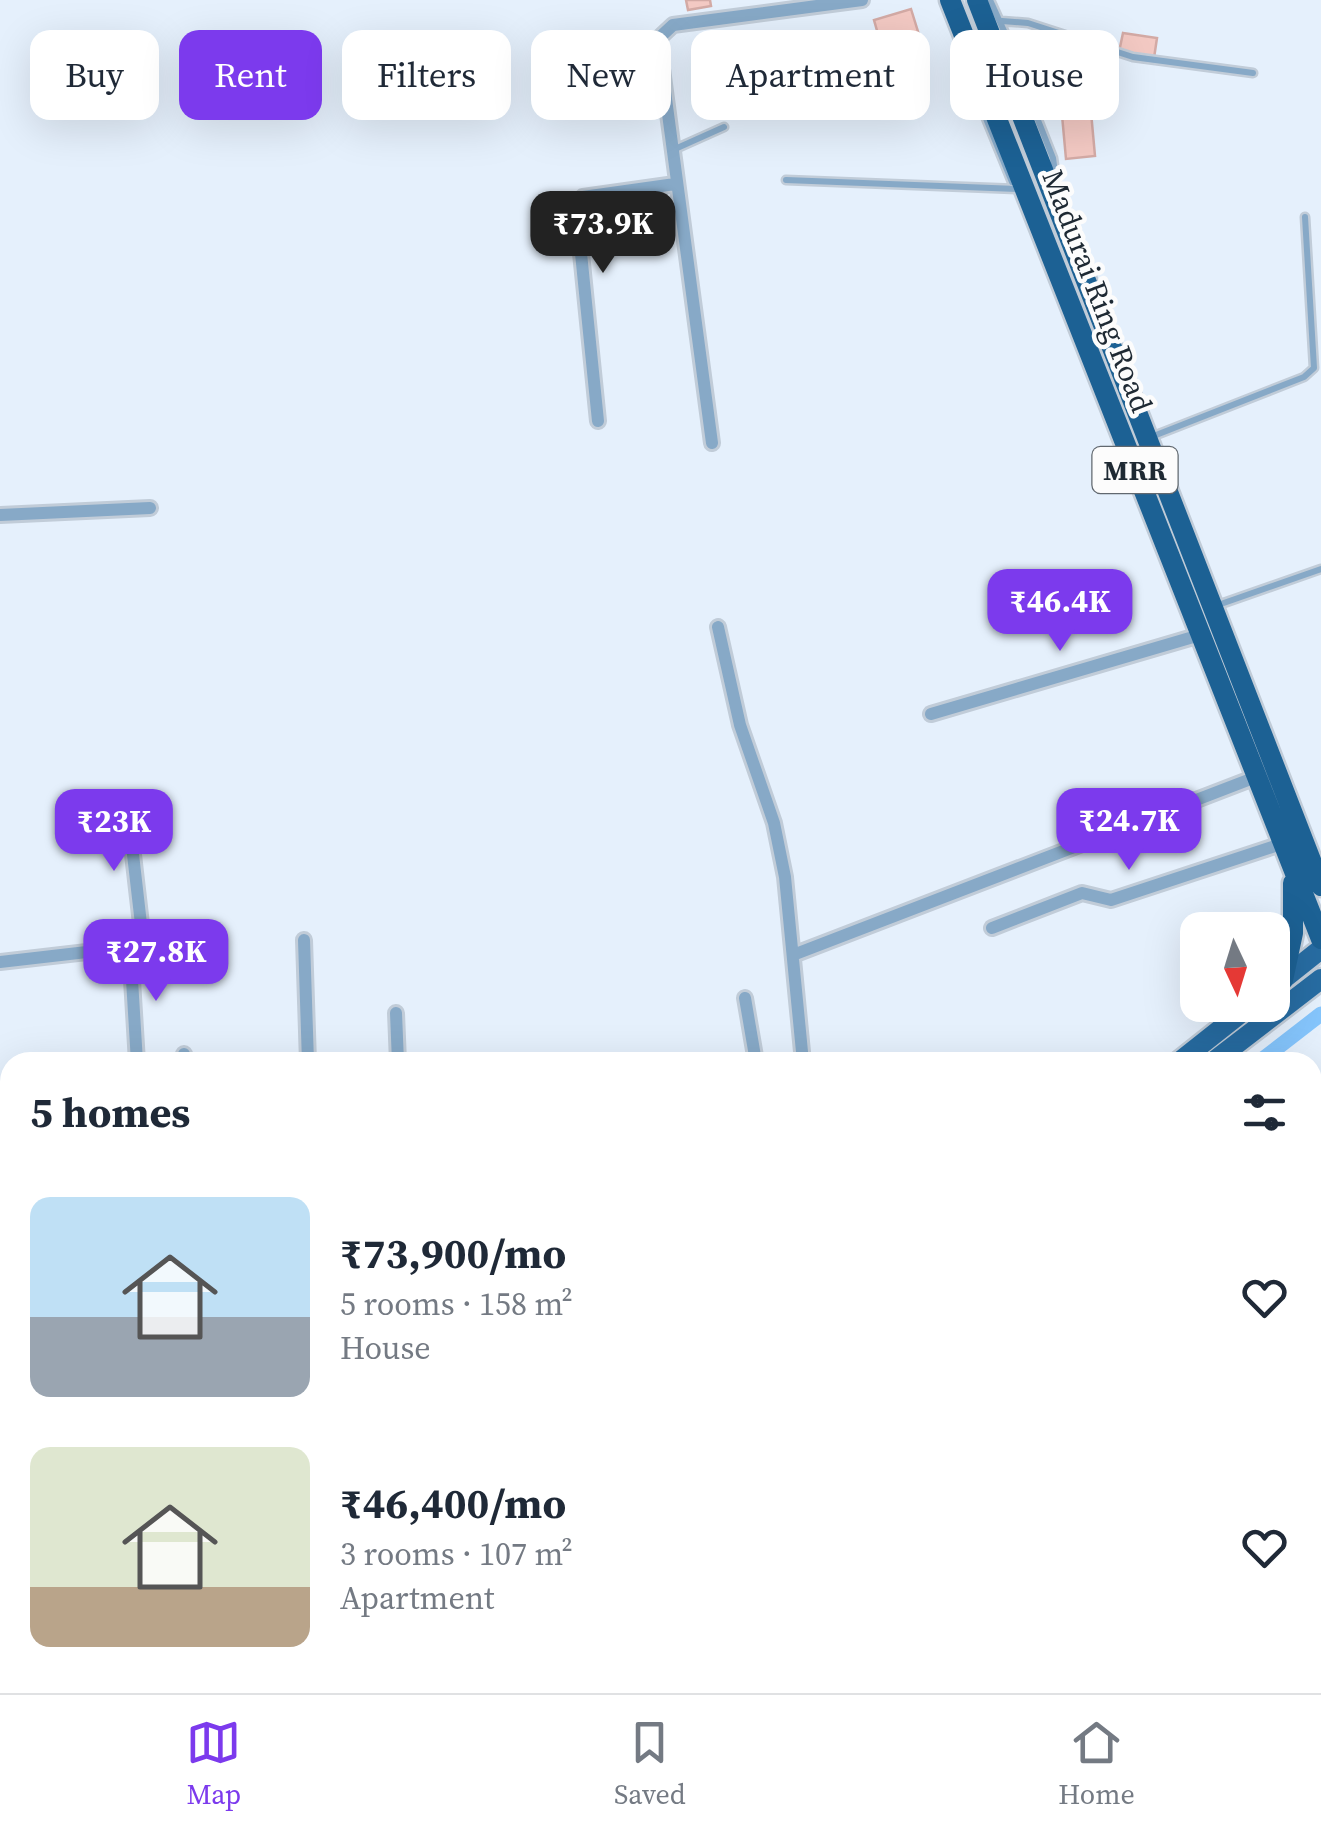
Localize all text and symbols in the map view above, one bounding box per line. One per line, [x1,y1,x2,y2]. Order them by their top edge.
chip: Buy [30,30,159,120]
chip: Rent [179,30,322,120]
chip: Filters [342,30,511,120]
chip: New [531,30,671,120]
chip: Apartment [691,30,930,120]
chip: House [950,30,1119,120]
street label: Madurai Ring Road [1032,164,1163,418]
pin: ₹73.9K [522,191,684,276]
text: ₹73.9K [552,201,654,245]
road number: MRR [1092,447,1178,493]
pin: ₹46.4K [979,569,1141,654]
text: ₹46.4K [1009,579,1111,623]
pin: ₹24.7K [1048,788,1210,873]
pin: ₹23K [55,789,173,874]
text: ₹24.7K [1078,798,1180,842]
text: ₹23K [77,799,151,843]
north arrow [1180,912,1290,1022]
map controls [1180,912,1290,1022]
pin: ₹27.8K [75,919,237,1004]
text: ₹27.8K [105,929,207,973]
text: 5 homes [30,1083,190,1141]
icon: filters [1237,1085,1292,1140]
text: ₹73,900/mo [340,1224,566,1282]
icon: home [110,1237,230,1357]
icon: heart [1237,1270,1292,1325]
text: 5 rooms · 158 m² [340,1282,573,1326]
text: House [340,1326,431,1370]
text: ₹46,400/mo [340,1474,566,1532]
icon: home [110,1487,230,1607]
icon: heart [1237,1520,1292,1575]
text: 3 rooms · 107 m² [340,1532,573,1576]
text: Apartment [340,1576,494,1620]
tab: Map [186,1715,241,1813]
tab: Saved [614,1715,686,1813]
tab: Home [1058,1715,1135,1813]

